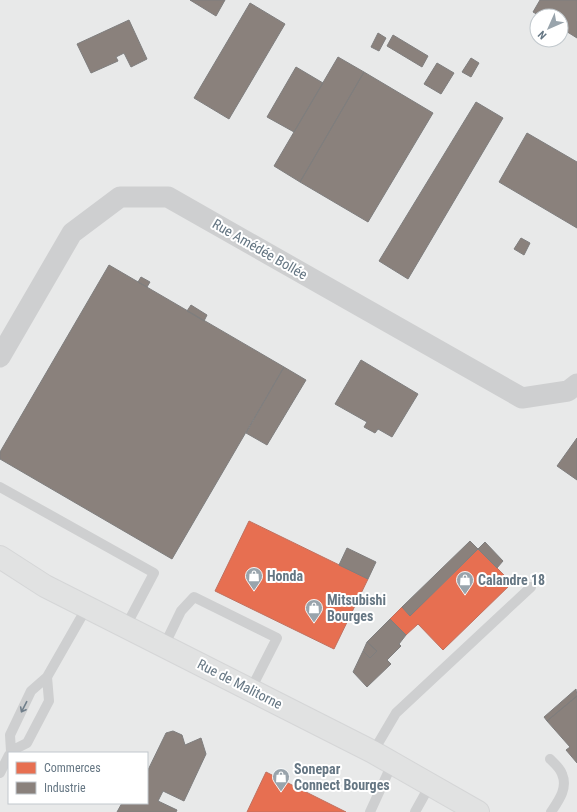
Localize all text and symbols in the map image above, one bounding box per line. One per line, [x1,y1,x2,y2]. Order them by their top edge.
north arrow [529,8,569,48]
text: N [535,28,549,42]
street label: Rue Amédée Bollée [210,215,311,283]
shop icon: Honda [244,566,264,591]
place label: Honda [267,568,303,584]
shop icon: Calandre 18 [455,570,475,595]
place label: Calandre 18 [478,572,545,588]
place label: Mitsubishi Bourges [327,592,386,624]
shop icon: Mitsubishi Bourges [304,598,324,623]
street label: Rue de Malitorne [195,656,285,712]
one-way arrow [19,701,27,713]
legend [8,752,148,804]
text: Commerces [44,761,101,775]
place label: Sonepar Connect Bourges [294,761,390,793]
shop icon: Sonepar Connect Bourges [271,767,291,792]
text: Industrie [44,781,86,795]

